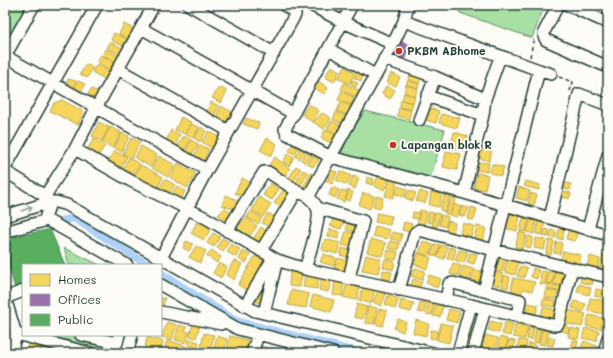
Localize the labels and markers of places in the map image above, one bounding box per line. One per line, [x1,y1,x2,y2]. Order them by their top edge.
place label: PKBM ABhome [407,43,486,58]
marker: PKBM ABhome [394,46,404,56]
place label: Lapangan blok R [401,137,492,152]
marker: Lapangan blok R [388,140,398,150]

